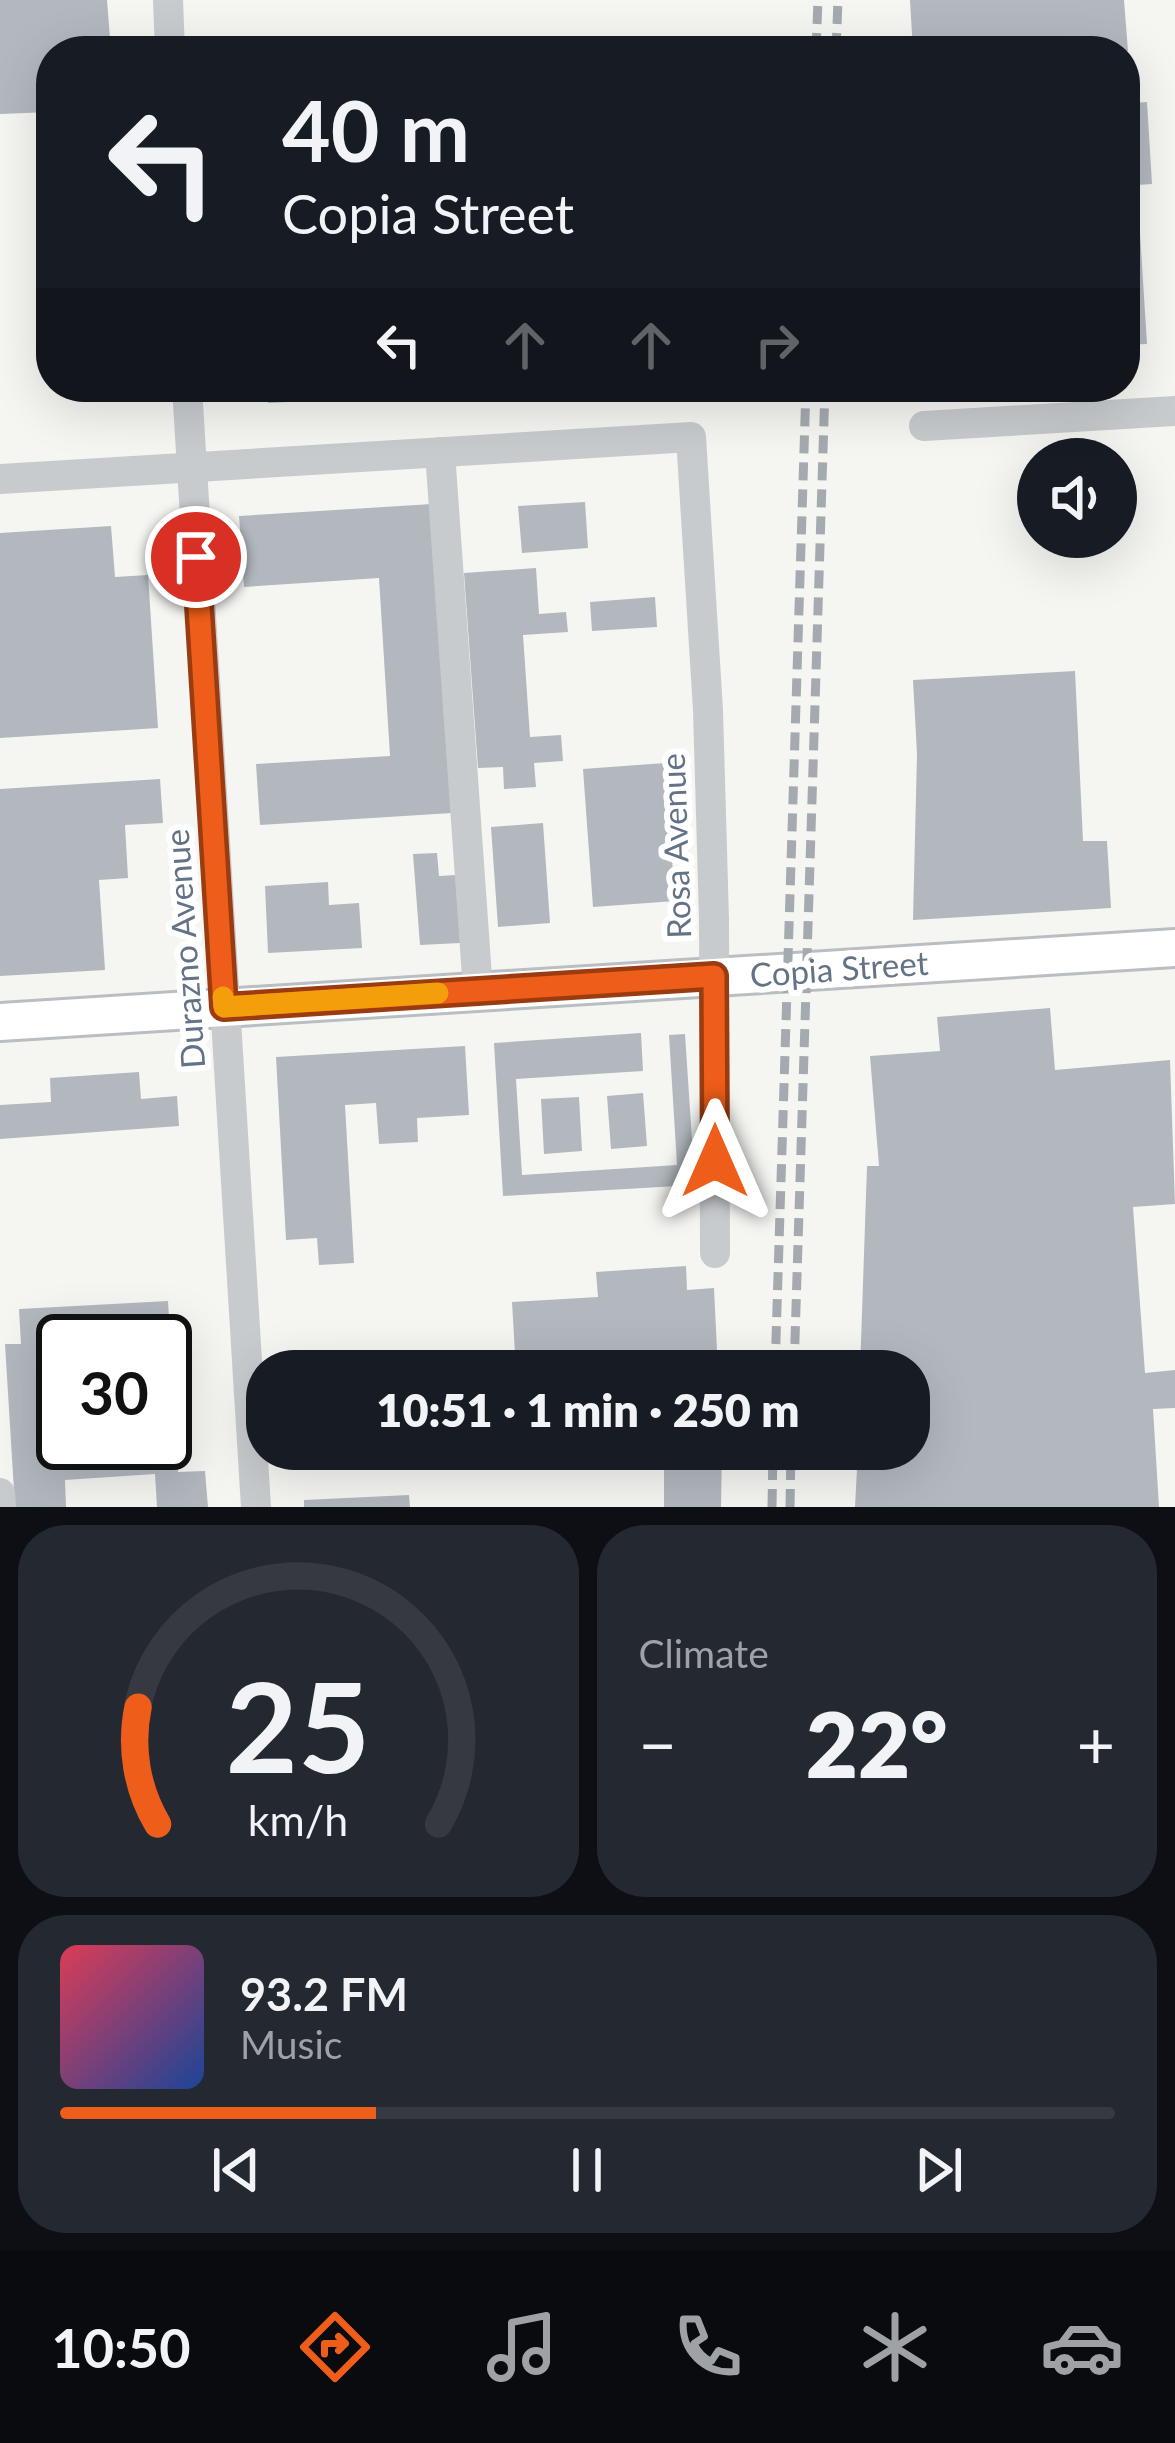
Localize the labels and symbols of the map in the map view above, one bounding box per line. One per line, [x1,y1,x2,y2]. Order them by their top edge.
pin [145,506,247,608]
street label: Rosa Avenue [652,753,698,939]
street label: Durazno Avenue [156,828,212,1070]
street label: Copia Street [749,942,930,994]
position arrow [652,1098,778,1224]
speed limit sign: 30 [36,1314,192,1470]

